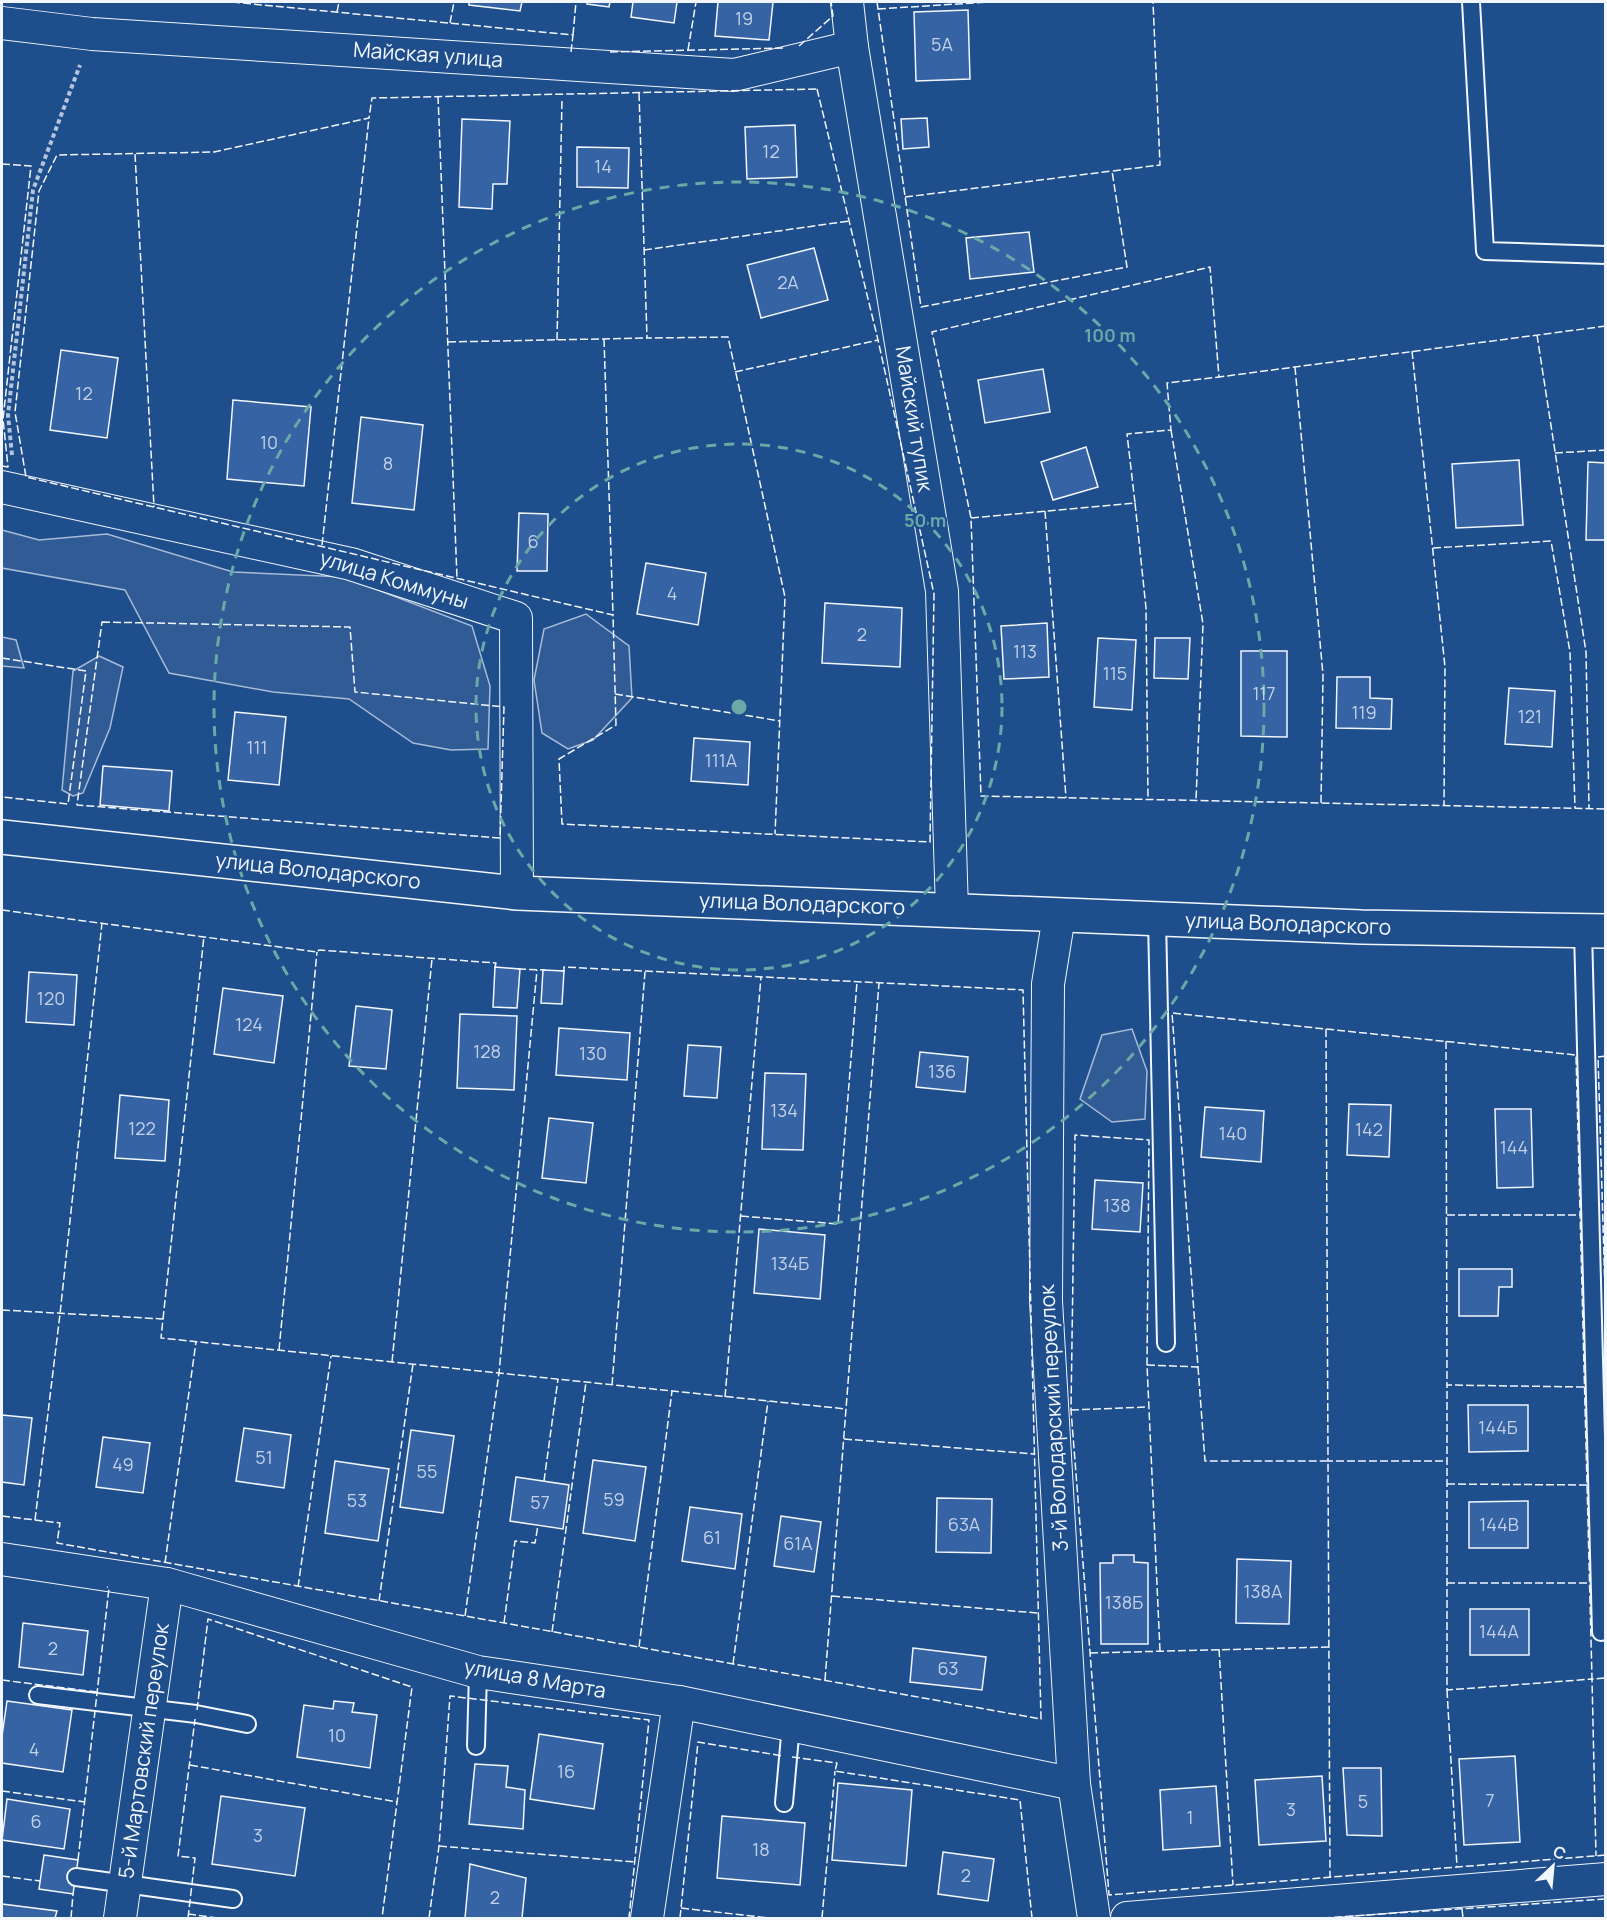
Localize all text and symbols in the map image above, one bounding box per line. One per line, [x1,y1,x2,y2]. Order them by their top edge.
house number: 19 [735,6,753,30]
house number: 5А [931,32,953,56]
street label: Майская улица [352,35,504,73]
house number: 12 [762,139,780,163]
house number: 14 [594,154,612,178]
house number: 2А [777,270,799,294]
text: 100 m [1084,323,1136,347]
street label: Майский тупик [890,344,940,494]
house number: 12 [75,381,93,405]
house number: 10 [260,430,278,454]
house number: 8 [383,451,393,475]
text: 50 m [904,508,946,532]
house number: 6 [527,529,539,553]
street label: улица Коммуны [316,543,472,615]
house number: 4 [667,581,677,605]
house number: 2 [857,622,867,646]
house number: 113 [1013,639,1037,663]
house number: 115 [1103,661,1127,685]
house number: 117 [1252,681,1276,705]
centre of rings [729,697,749,717]
house number: 119 [1351,700,1377,724]
house number: 121 [1518,704,1542,728]
house number: 111 [246,735,268,759]
house number: 111А [705,748,738,772]
street label: улица Володарского [214,845,422,895]
street label: улица Володарского [698,885,906,921]
street label: улица Володарского [1184,905,1392,941]
house number: 120 [37,986,65,1010]
house number: 124 [235,1012,263,1036]
house number: 128 [473,1039,501,1063]
house number: 130 [579,1041,607,1065]
house number: 136 [928,1059,956,1083]
house number: 134 [770,1098,798,1122]
house number: 122 [128,1116,156,1140]
house number: 142 [1355,1117,1383,1141]
house number: 140 [1219,1121,1247,1145]
house number: 144 [1500,1135,1528,1159]
house number: 138 [1103,1193,1131,1217]
house number: 134Б [771,1251,809,1275]
street label: 3-й Володарский переулок [1032,1283,1074,1552]
house number: 144Б [1478,1415,1518,1439]
house number: 51 [255,1445,273,1469]
house number: 49 [112,1452,134,1476]
house number: 55 [417,1459,437,1483]
house number: 59 [603,1487,625,1511]
house number: 53 [347,1488,367,1512]
house number: 57 [530,1490,550,1514]
house number: 63А [948,1512,981,1536]
house number: 144В [1479,1512,1519,1536]
house number: 61 [703,1525,721,1549]
house number: 61А [783,1531,813,1555]
house number: 138А [1244,1579,1283,1603]
house number: 138Б [1105,1590,1143,1614]
house number: 144А [1479,1619,1520,1643]
street label: 5-й Мартовский переулок [111,1621,175,1880]
house number: 2 [48,1636,58,1660]
street label: улица 8 Марта [462,1652,608,1704]
house number: 63 [937,1656,959,1680]
house number: 10 [328,1723,346,1747]
house number: 4 [29,1737,39,1761]
house number: 16 [557,1759,575,1783]
house number: 7 [1485,1788,1495,1812]
house number: 5 [1358,1789,1368,1813]
house number: 3 [1286,1797,1296,1821]
house number: 1 [1186,1805,1194,1829]
house number: 6 [30,1809,42,1833]
house number: 3 [253,1823,263,1847]
north arrow [1523,1836,1583,1896]
house number: 18 [752,1837,770,1861]
text: С [1549,1840,1570,1865]
house number: 2 [961,1863,971,1887]
house number: 2 [490,1885,500,1909]

